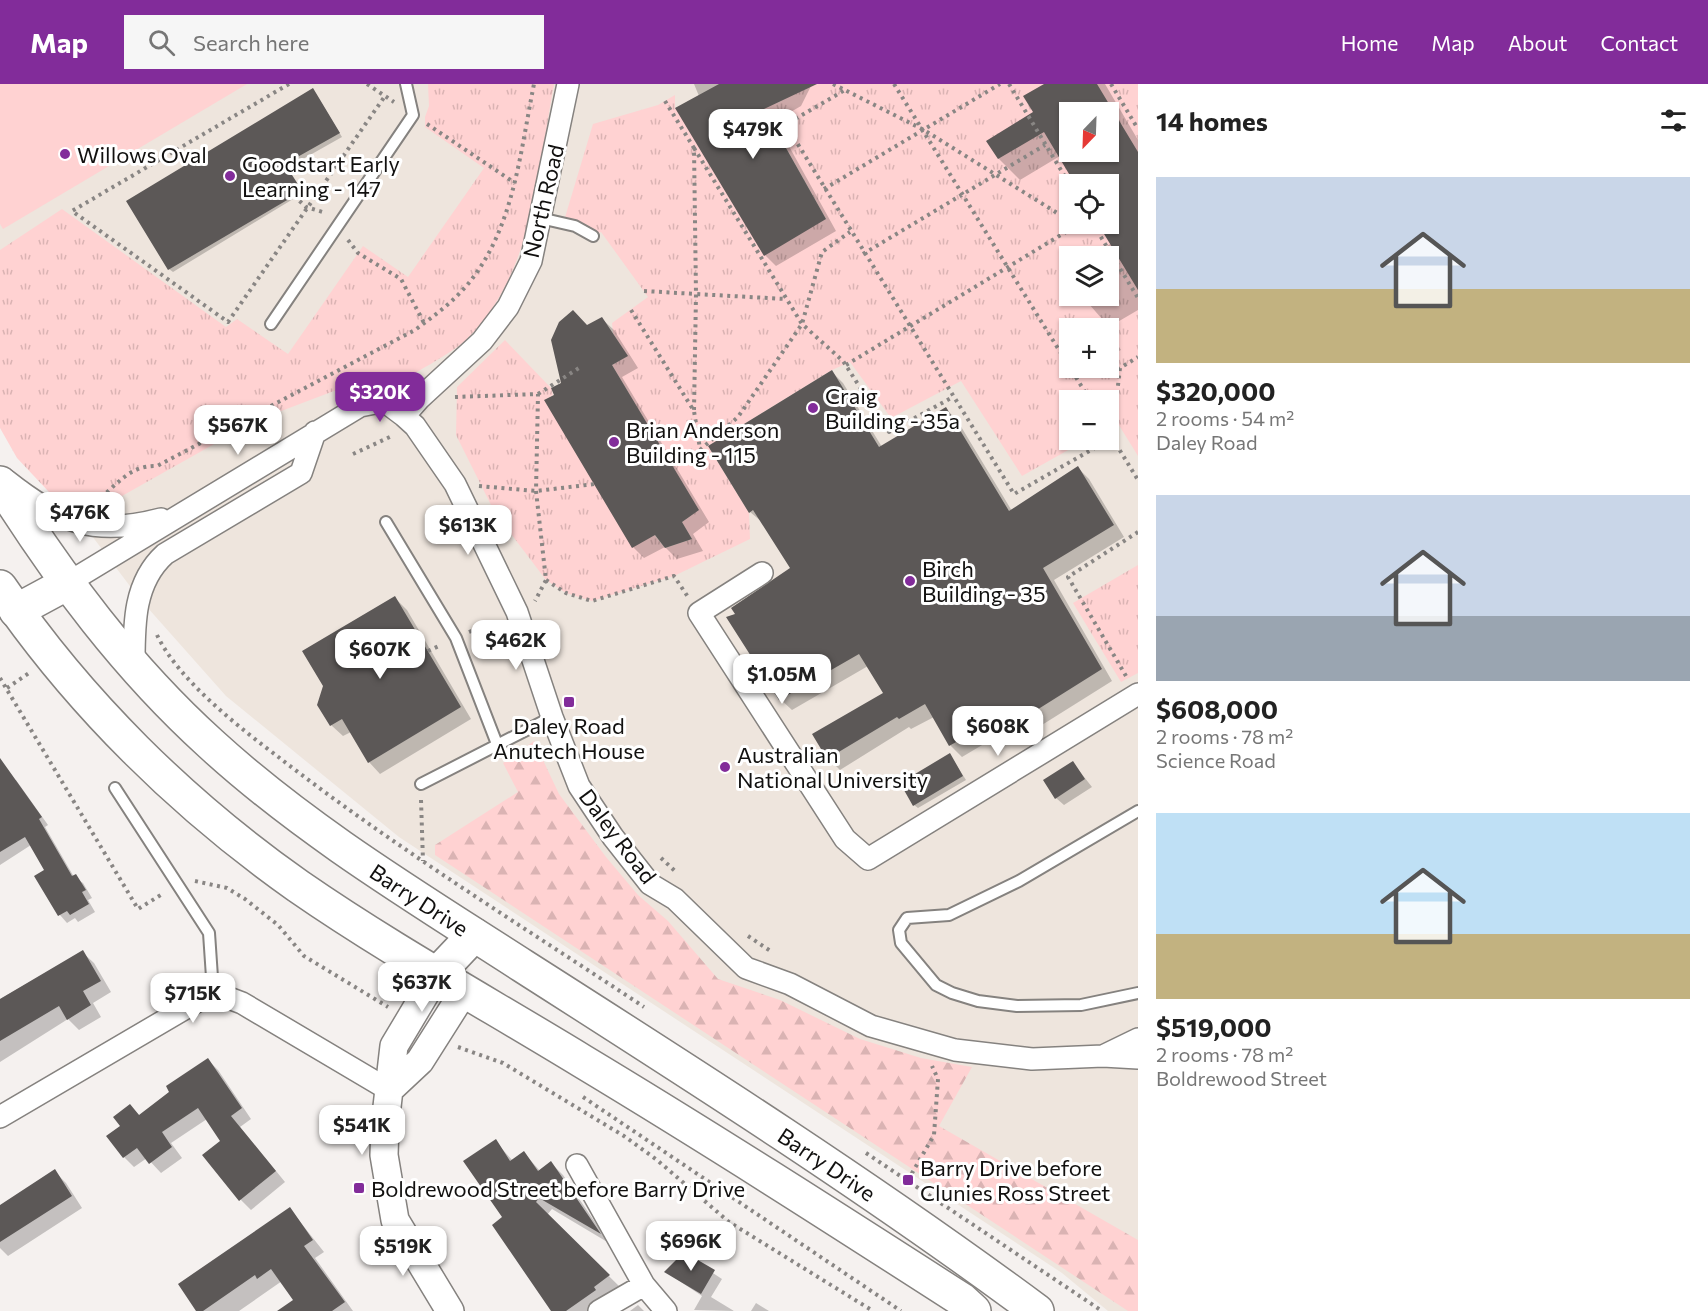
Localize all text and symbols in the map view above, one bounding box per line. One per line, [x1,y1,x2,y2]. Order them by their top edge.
search box [124,15,544,69]
text: Map [30,25,88,59]
icon: search [145,26,178,59]
text: Search here [193,29,309,56]
text: Home [1341,30,1398,55]
text: Map [1431,30,1475,55]
text: About [1508,30,1567,55]
text: Contact [1600,30,1678,55]
north arrow [1059,102,1119,162]
map controls [1059,102,1119,450]
icon: filters [1657,104,1690,137]
text: 14 homes [1156,105,1268,136]
pin: $479K [711,109,795,160]
text: $479K [723,116,783,140]
place label: Willows Oval [77,141,207,168]
street label: North Road [517,142,569,260]
marker: Willows Oval [58,147,72,161]
place label: Goodstart Early Learning - 147 [242,150,400,202]
marker: Goodstart Early Learning - 147 [223,169,237,183]
button: locate [1059,174,1119,234]
icon: home [1369,216,1477,324]
button: layers [1059,246,1119,306]
button: + [1059,318,1119,378]
pin: $320K [338,372,422,423]
text: $320,000 [1156,375,1275,406]
text: $320K [349,379,411,403]
place label: Craig Building - 35a [825,382,960,434]
button: − [1059,390,1119,450]
marker: Craig Building - 35a [806,401,820,415]
pin: $567K [196,405,280,456]
text: 2 rooms · 54 m² [1156,406,1294,430]
text: $567K [208,412,268,436]
place label: Brian Anderson Building - 115 [626,416,779,468]
text: Daley Road [1156,430,1257,454]
marker: Brian Anderson Building - 115 [607,435,621,449]
pin: $476K [38,492,122,543]
text: $476K [50,499,110,523]
pin: $613K [426,505,510,556]
text: $613K [439,512,497,536]
icon: home [1369,534,1477,642]
place label: Birch Building - 35 [922,555,1046,607]
marker: Birch Building - 35 [903,574,917,588]
pin: $462K [474,620,558,671]
text: $462K [485,627,547,651]
pin: $607K [338,629,422,680]
text: $607K [349,636,411,660]
pin: $1.05M [733,654,831,705]
text: $1.05M [747,661,817,685]
text: $608,000 [1156,693,1278,724]
marker: Daley Road Anutech House [562,695,576,709]
pin: $608K [956,706,1040,757]
place label: Daley Road Anutech House [493,712,645,764]
text: $608K [966,713,1030,737]
text: 2 rooms · 78 m² [1156,724,1293,748]
place label: Australian National University [737,741,928,793]
text: Science Road [1156,748,1276,772]
marker: Australian National University [718,760,732,774]
street label: Daley Road [574,783,662,889]
icon: home [1369,852,1477,960]
street label: Barry Drive [365,857,474,941]
pin: $637K [380,962,464,1013]
text: $637K [392,969,452,993]
pin: $715K [151,973,235,1024]
text: $715K [164,980,222,1004]
text: $519,000 [1156,1011,1272,1042]
text: 2 rooms · 78 m² [1156,1042,1293,1066]
text: Boldrewood Street [1156,1066,1327,1090]
pin: $541K [320,1105,404,1156]
text: $541K [333,1112,391,1136]
street label: Barry Drive [773,1121,881,1206]
place label: Barry Drive before Clunies Ross Street [920,1154,1110,1206]
marker: Barry Drive before Clunies Ross Street [901,1173,915,1187]
place label: Boldrewood Street before Barry Drive [371,1175,745,1202]
marker: Boldrewood Street before Barry Drive [352,1181,366,1195]
pin: $696K [649,1221,733,1272]
pin: $519K [361,1226,445,1277]
text: $696K [660,1228,722,1252]
text: $519K [374,1233,432,1257]

